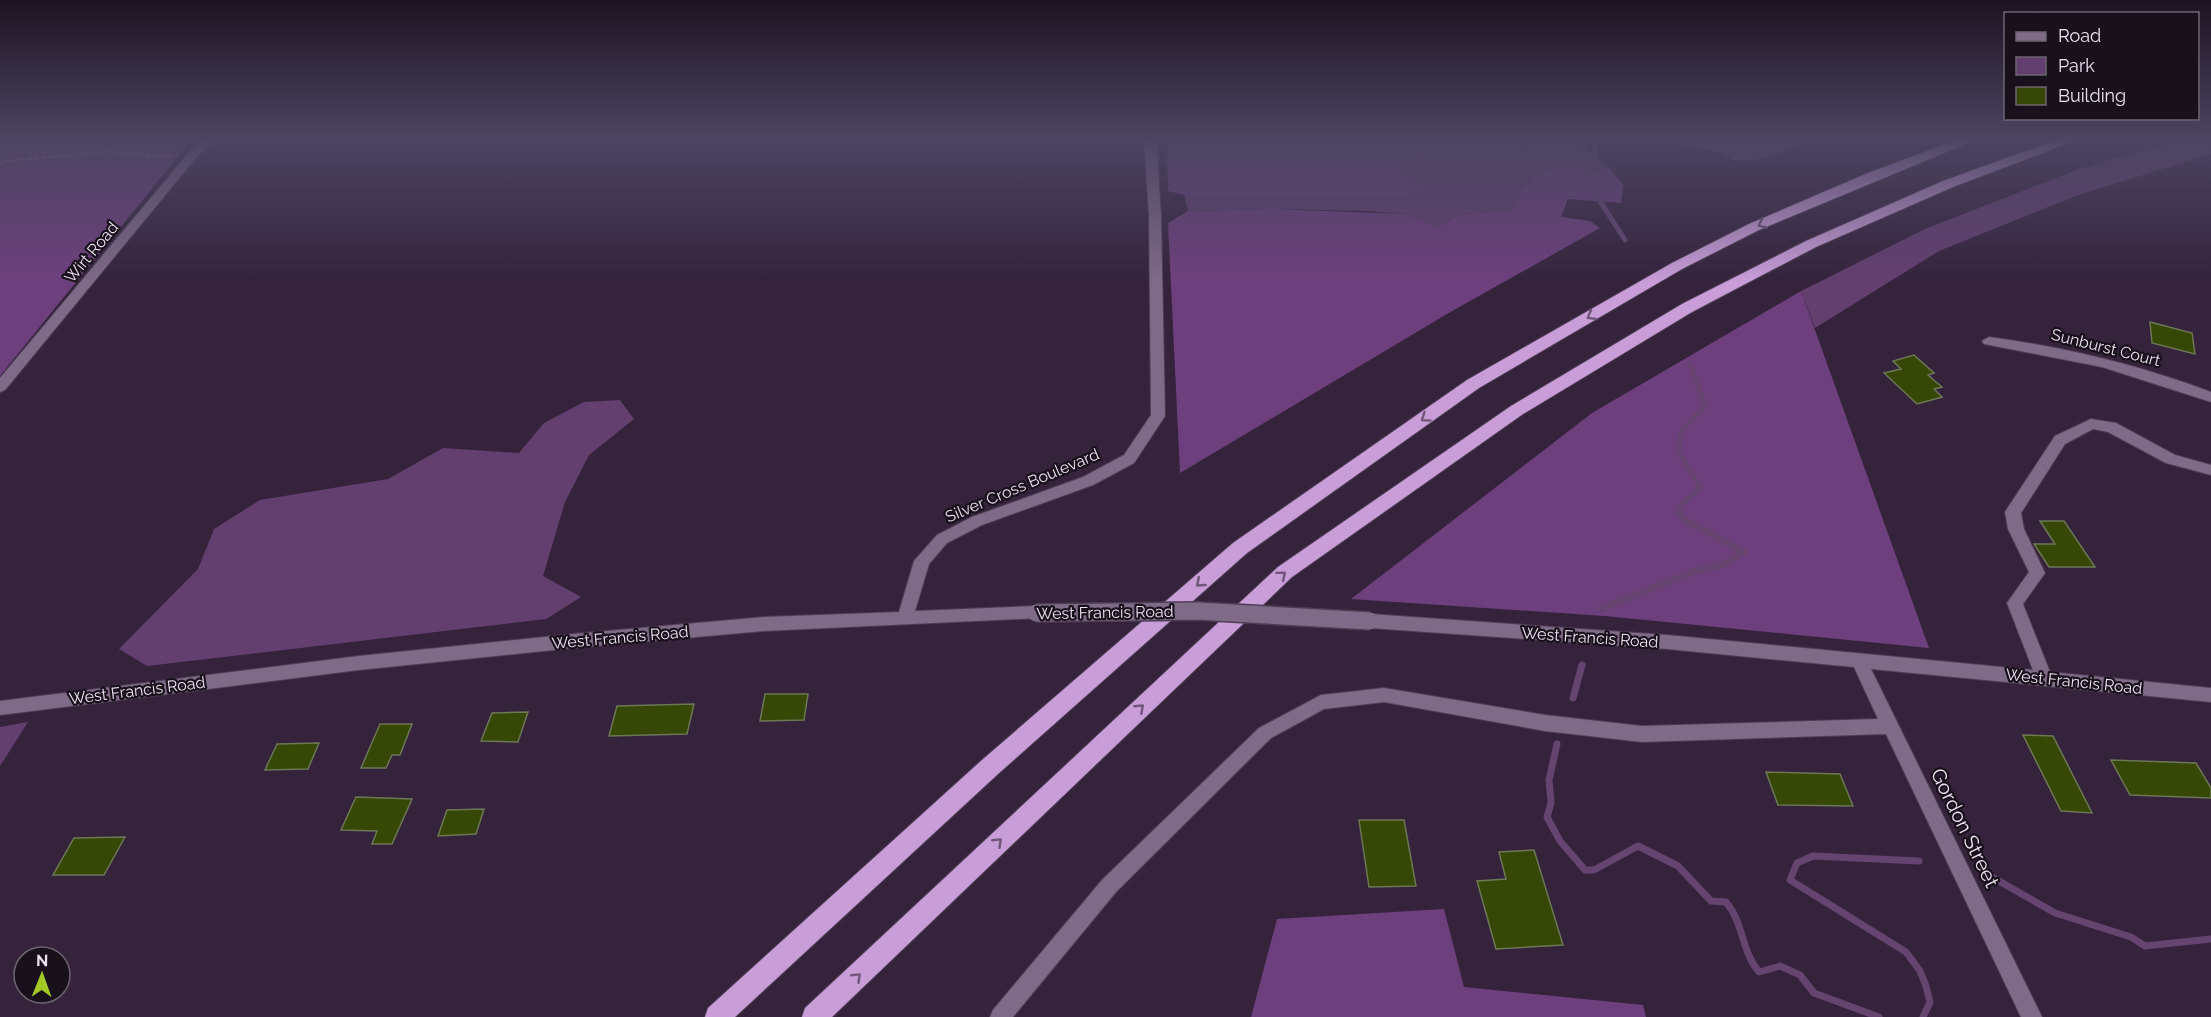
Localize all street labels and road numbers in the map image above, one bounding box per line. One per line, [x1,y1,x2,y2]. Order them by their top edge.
street label: Wirt Road [60,218,122,287]
street label: Sunburst Court [2049,325,2163,370]
street label: Silver Cross Boulevard [942,444,1102,526]
street label: West Francis Road [1036,602,1174,623]
street label: West Francis Road [551,622,689,653]
street label: West Francis Road [1521,623,1659,652]
street label: West Francis Road [2005,665,2143,698]
street label: West Francis Road [68,673,206,708]
street label: Gordon Street [1926,765,2004,892]

